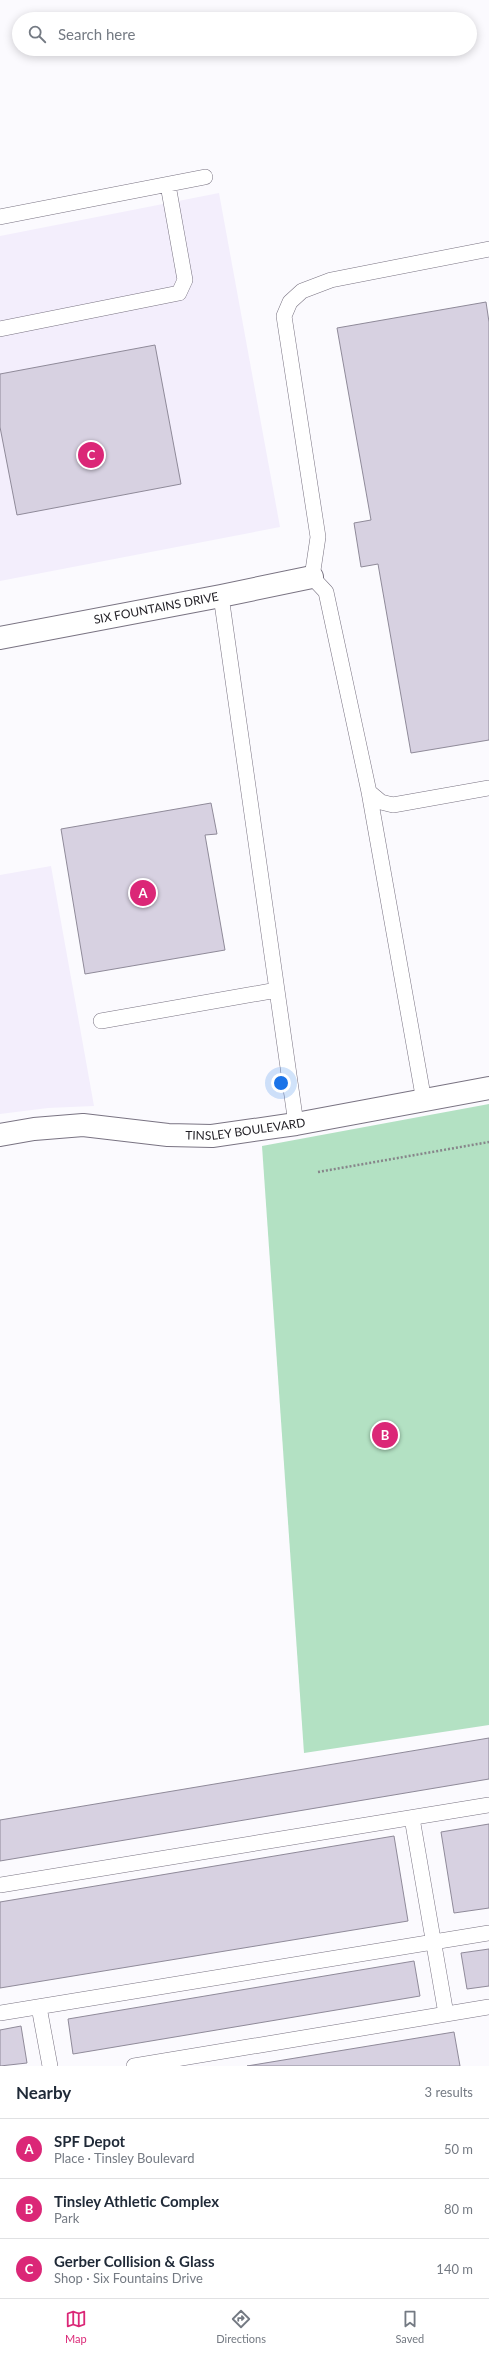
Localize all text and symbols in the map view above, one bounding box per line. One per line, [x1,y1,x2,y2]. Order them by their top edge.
search box [12,12,477,56]
icon: search [26,23,48,45]
text: Search here [58,25,135,43]
pin: C [78,440,104,470]
street label: SIX FOUNTAINS DRIVE [92,589,220,627]
pin: A [130,878,156,908]
your location [271,1073,291,1093]
street label: TINSLEY BOULEVARD [185,1114,306,1143]
pin: B [372,1420,398,1450]
text: Nearby [16,2082,71,2103]
text: 3 results [425,2084,473,2100]
text: SPF Depot [54,2132,125,2150]
text: A [24,2141,34,2157]
text: 50 m [444,2141,473,2157]
text: Place · Tinsley Boulevard [54,2150,195,2166]
text: Tinsley Athletic Complex [54,2192,219,2210]
text: B [25,2201,33,2217]
text: 80 m [444,2201,473,2217]
text: Park [54,2210,79,2226]
text: Gerber Collision & Glass [54,2252,215,2270]
text: C [25,2261,33,2277]
text: 140 m [436,2261,473,2277]
text: Shop · Six Fountains Drive [54,2270,203,2286]
tab: Map [65,2308,87,2345]
tab: Directions [216,2308,266,2345]
tab: Saved [395,2308,424,2345]

